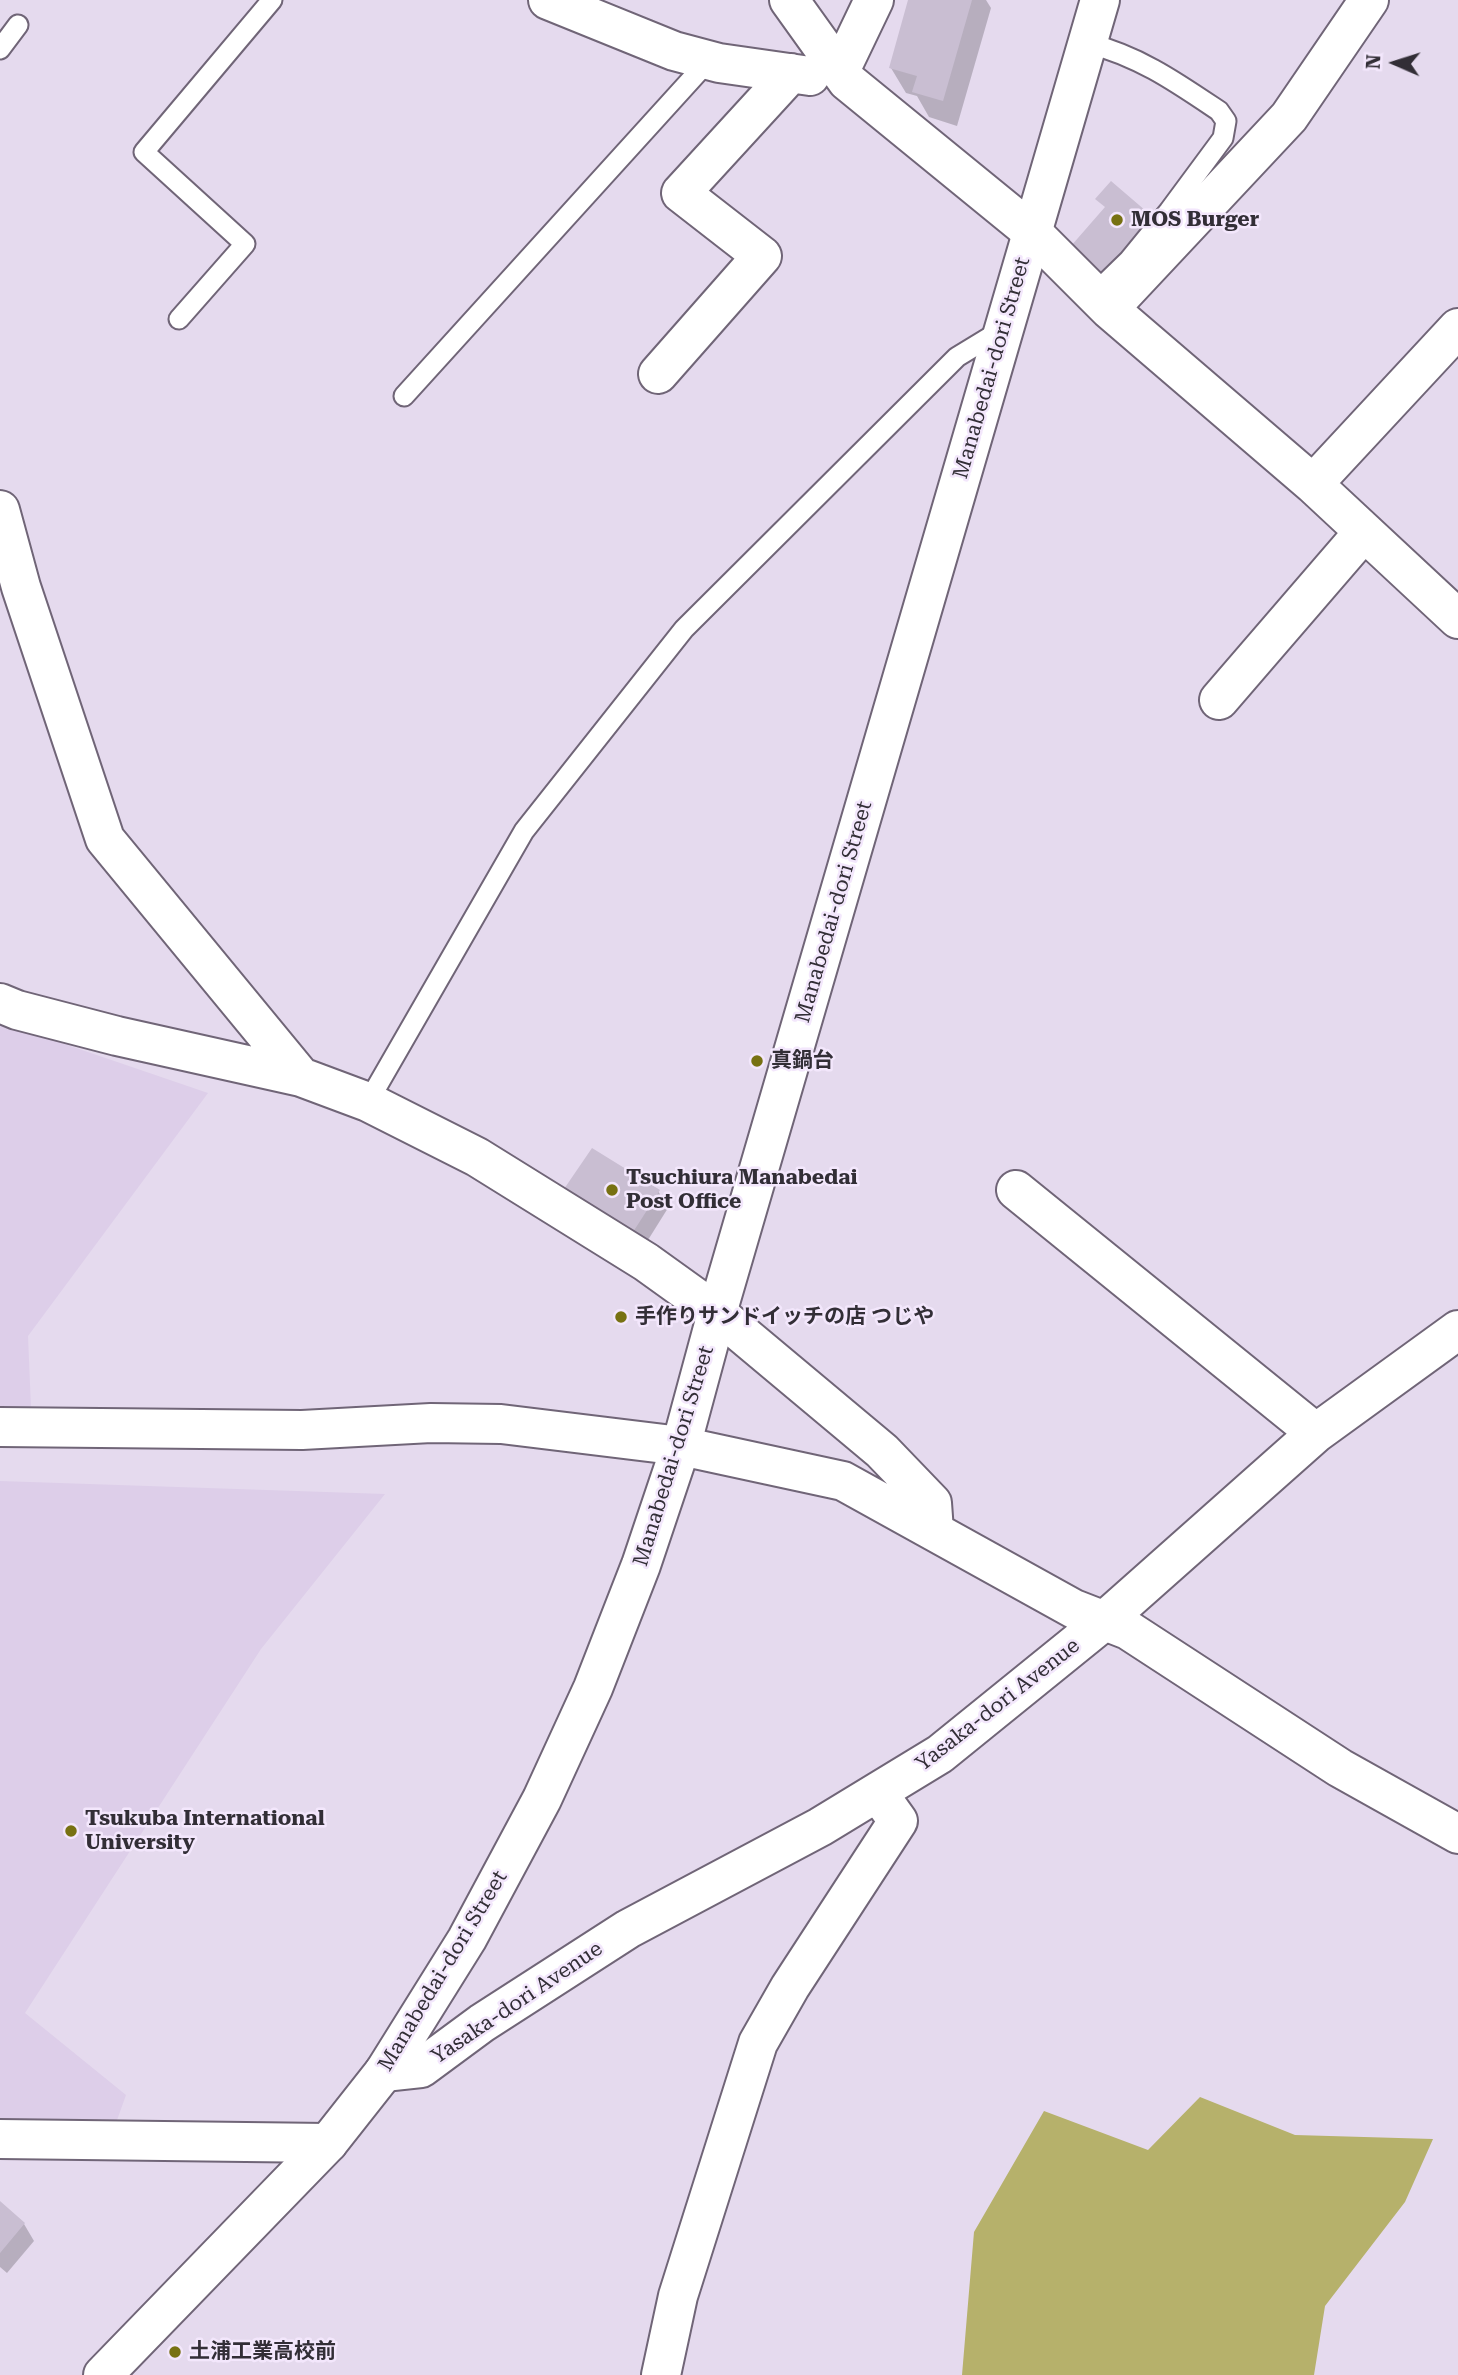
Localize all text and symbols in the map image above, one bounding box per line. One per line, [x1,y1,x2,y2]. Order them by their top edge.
north arrow [1360,28,1430,98]
text: N [1362,54,1385,70]
place label: MOS Burger [1131,207,1259,233]
marker: MOS Burger [1109,212,1125,228]
street label: Manabedai-dori Street [948,254,1036,482]
street label: Manabedai-dori Street [790,798,878,1026]
place label: 真鍋台 [771,1048,834,1074]
marker: 真鍋台 [749,1053,765,1069]
place label: Tsuchiura Manabedai Post Office [626,1165,857,1215]
marker: Tsuchiura Manabedai Post Office [604,1182,620,1198]
place label: 手作りサンドイッチの店 つじや [635,1304,934,1330]
marker: 手作りサンドイッチの店 つじや [613,1309,629,1325]
street label: Manabedai-dori Street [628,1343,720,1569]
street label: Yasaka-dori Avenue [911,1633,1085,1777]
place label: Tsukuba International University [85,1806,325,1856]
marker: Tsukuba International University [63,1823,79,1839]
street label: Manabedai-dori Street [373,1866,513,2076]
street label: Yasaka-dori Avenue [427,1936,607,2070]
place label: 土浦工業高校前 [189,2339,336,2365]
marker: 土浦工業高校前 [167,2344,183,2360]

